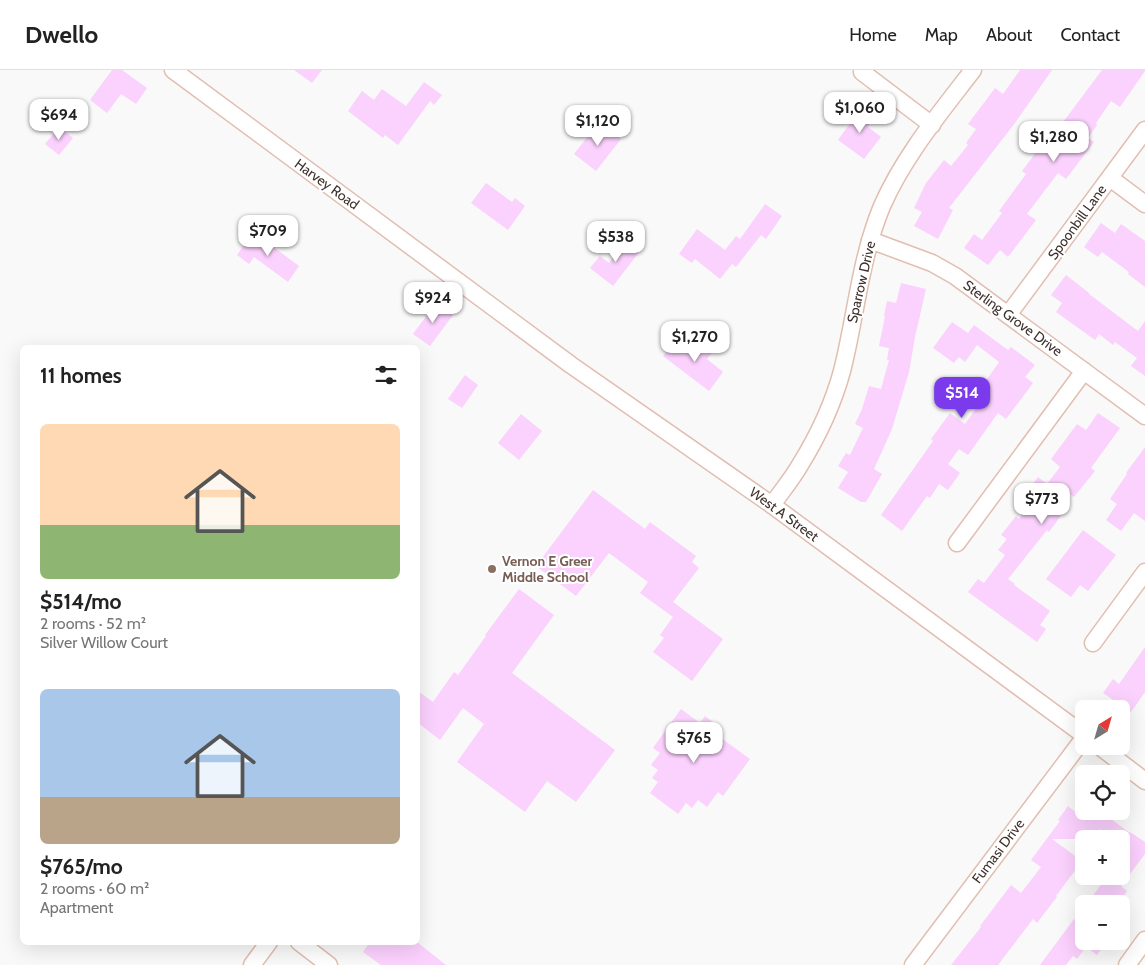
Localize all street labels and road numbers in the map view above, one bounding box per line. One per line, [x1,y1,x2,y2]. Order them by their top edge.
street label: Harvey Road [291,155,363,213]
street label: Spoonbill Lane [1044,181,1110,263]
street label: Sparrow Drive [843,239,879,325]
street label: Sterling Grove Drive [960,276,1066,360]
street label: West A Street [746,483,822,545]
street label: Fumasi Drive [968,815,1028,887]

